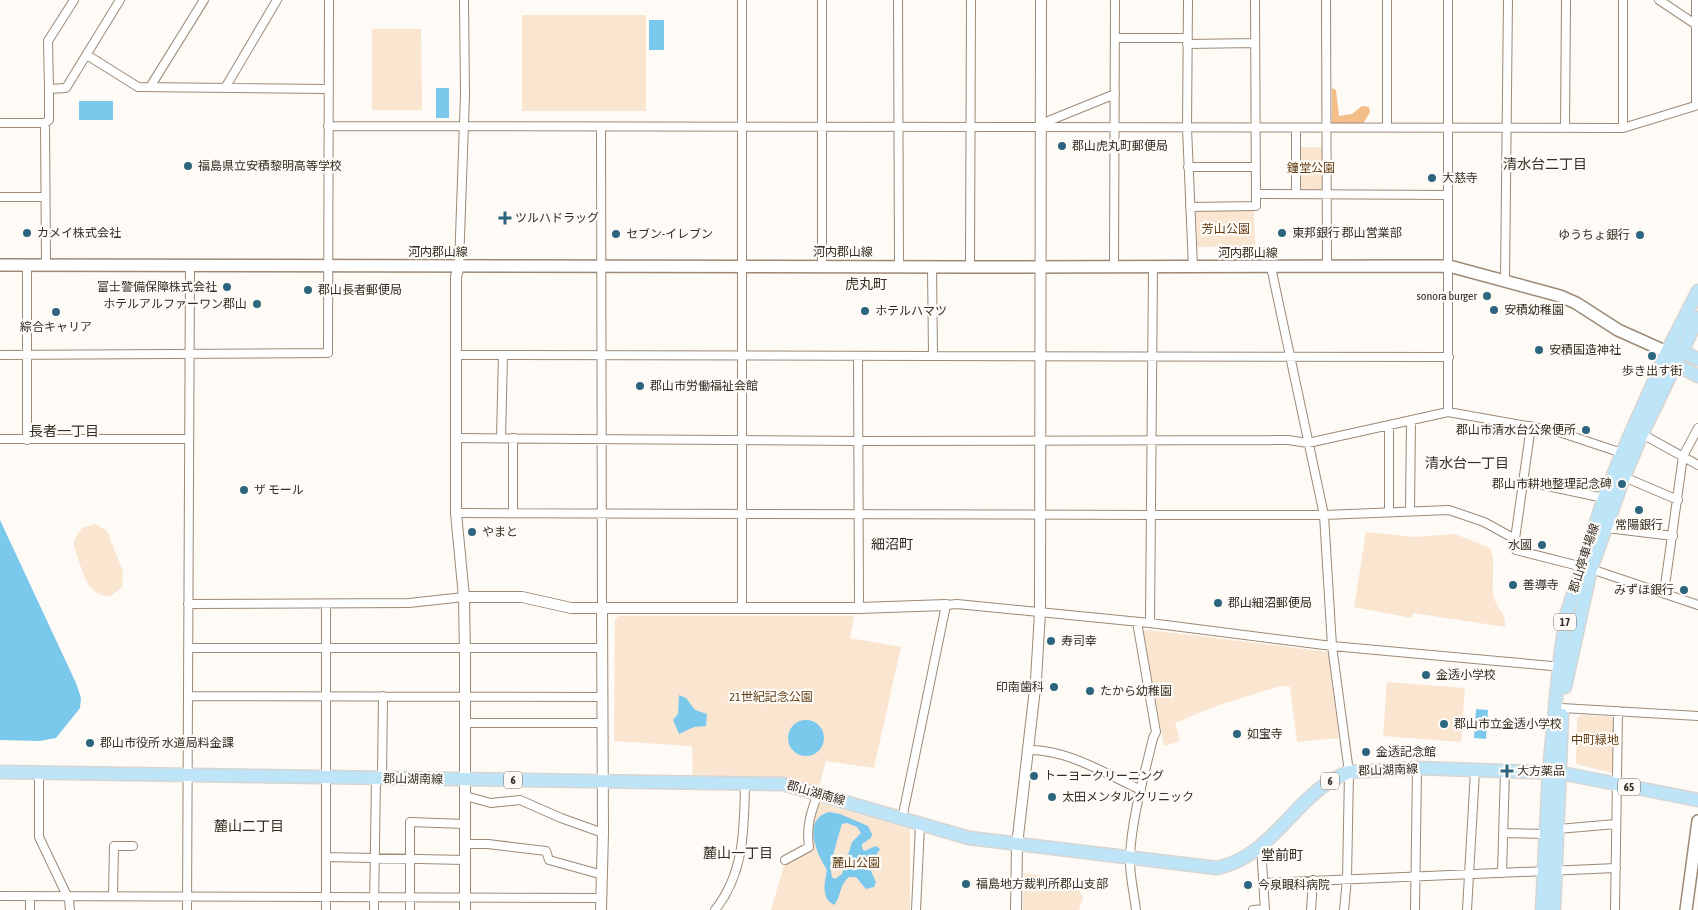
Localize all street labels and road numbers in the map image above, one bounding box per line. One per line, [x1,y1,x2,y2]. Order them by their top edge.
street label: 河内郡山線 [408,245,468,259]
street label: 河内郡山線 [813,245,873,259]
street label: 河内郡山線 [1218,246,1278,260]
street label: 郡山停車場線 [1566,522,1602,594]
road number: 17 [1554,614,1576,630]
street label: 郡山湖南線 [1358,762,1418,778]
street label: 郡山湖南線 [383,771,443,787]
road number: 6 [504,772,522,788]
road number: 6 [1321,772,1339,789]
street label: 郡山湖南線 [785,778,847,808]
road number: 65 [1618,779,1640,796]

